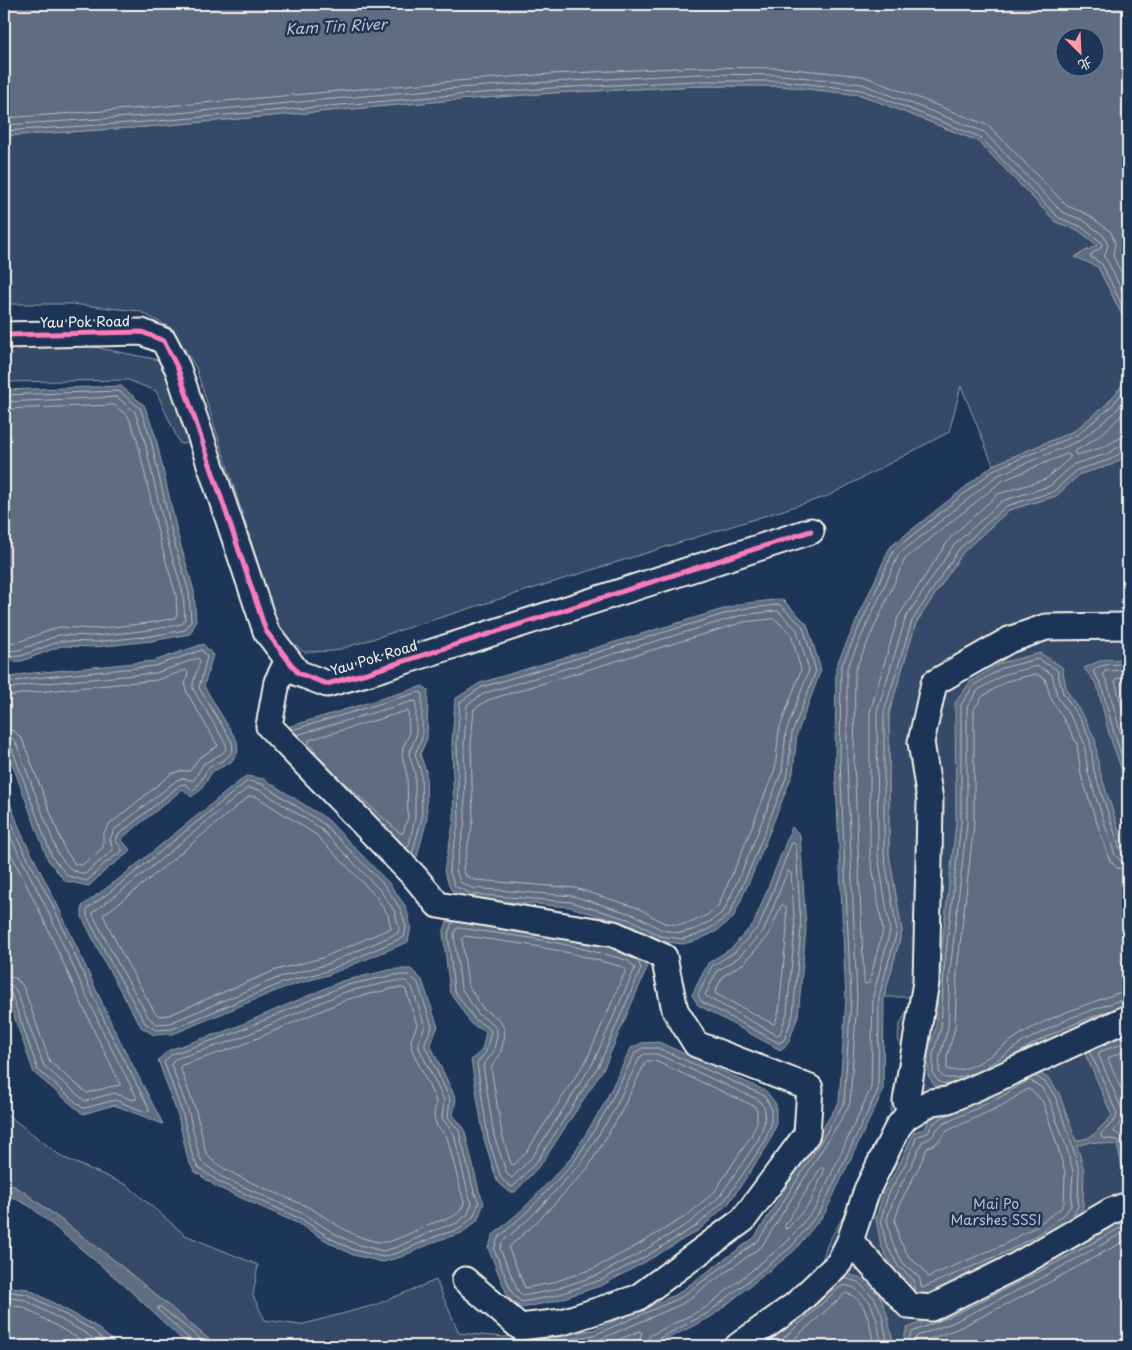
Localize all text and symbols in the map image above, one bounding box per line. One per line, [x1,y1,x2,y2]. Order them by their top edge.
water label: Kam Tin River [285,11,389,40]
north arrow [1054,28,1104,78]
text: 北 [1075,52,1096,77]
street label: Yau Pok Road [40,310,130,333]
street label: Yau Pok Road [328,634,420,681]
park label: Mai Po Marshes SSSI [950,1193,1042,1230]

